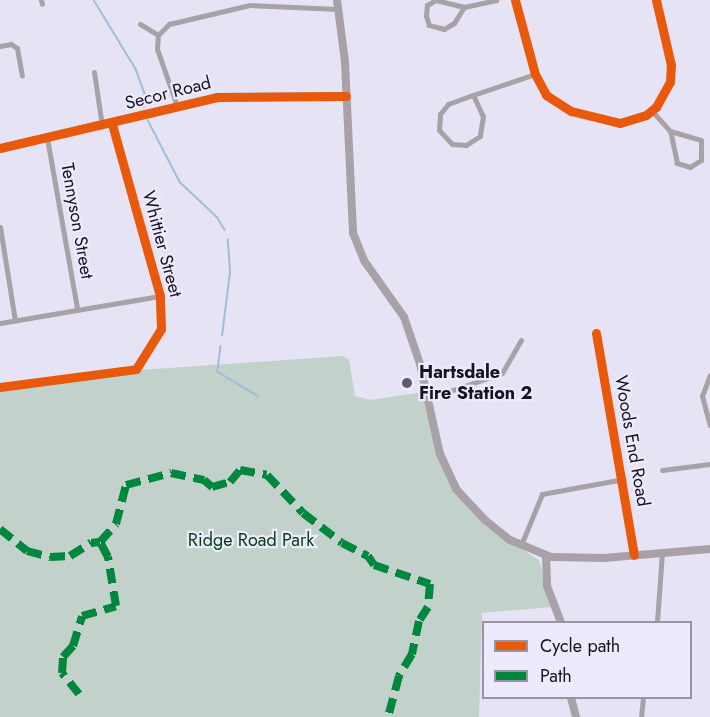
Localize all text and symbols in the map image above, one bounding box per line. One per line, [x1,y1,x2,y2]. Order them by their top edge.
street label: Secor Road [123,72,213,114]
street label: Tennyson Street [56,161,98,281]
street label: Whittier Street [137,189,187,299]
place label: Hartsdale Fire Station 2 [419,362,532,404]
street label: Woods End Road [610,374,654,508]
marker: Hartsdale Fire Station 2 [400,376,414,390]
park label: Ridge Road Park [188,529,314,551]
legend [482,621,692,699]
text: Cycle path [540,633,620,659]
text: Path [540,663,572,689]

